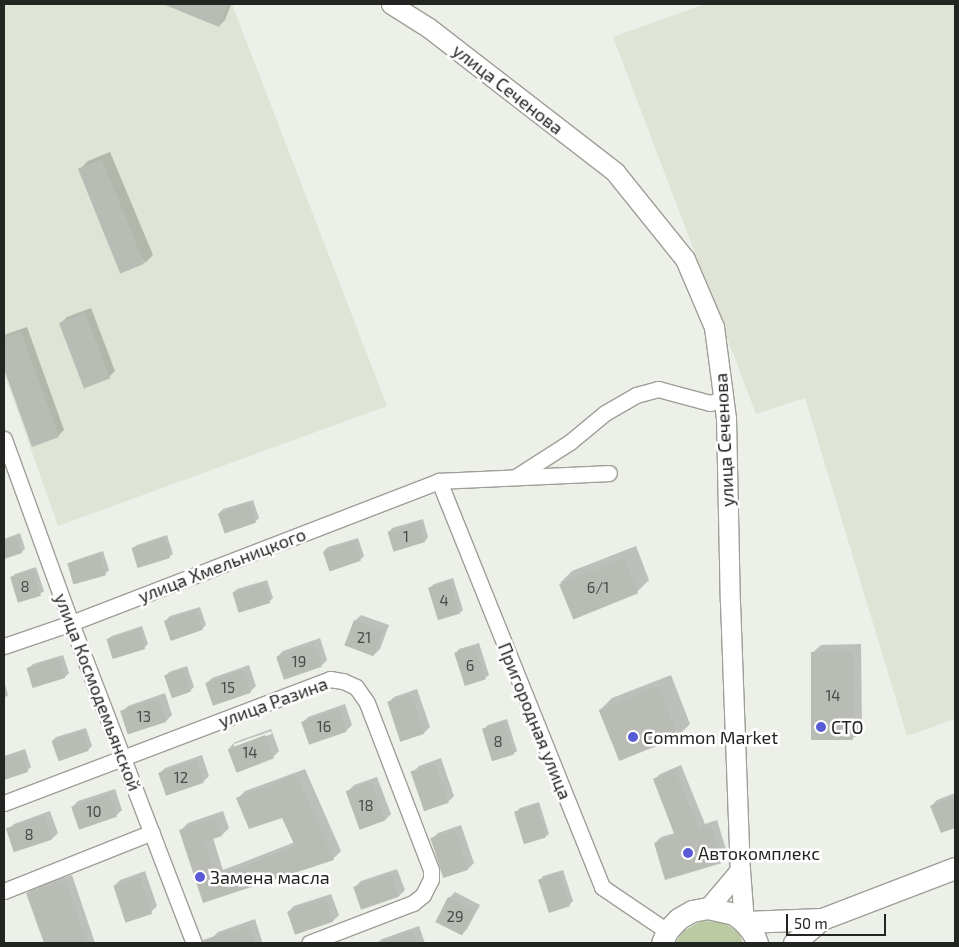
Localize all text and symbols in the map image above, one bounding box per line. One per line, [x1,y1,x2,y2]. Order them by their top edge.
street label: улица Сеченова [449,39,567,139]
street label: улица Сеченова [710,372,738,508]
street label: улица Хмельницкого [135,523,309,607]
house number: 1 [403,528,409,546]
house number: 8 [20,578,30,596]
house number: 6/1 [587,579,609,597]
street label: улица Космодемьянской [50,590,146,794]
house number: 4 [439,592,449,610]
house number: 21 [357,629,371,647]
street label: Пригородная улица [494,639,576,803]
house number: 19 [292,653,306,671]
house number: 6 [466,657,474,675]
street label: улица Разина [215,672,331,732]
house number: 15 [221,679,235,697]
house number: 14 [825,687,841,705]
house number: 13 [137,708,151,726]
place label: СТО [831,716,863,738]
house number: 16 [317,718,331,736]
marker: СТО [815,721,827,733]
place label: Common Market [643,726,778,748]
marker: Common Market [627,731,639,743]
house number: 8 [493,733,503,751]
house number: 14 [242,744,258,762]
house number: 12 [174,769,188,787]
house number: 18 [358,797,374,815]
house number: 10 [86,803,102,821]
house number: 8 [24,826,34,844]
place label: Автокомплекс [698,842,820,864]
marker: Автокомплекс [682,847,694,859]
place label: Замена масла [210,866,330,888]
marker: Замена масла [194,871,206,883]
scale bar [789,904,889,936]
house number: 29 [446,908,464,926]
text: 50 m [794,914,828,932]

